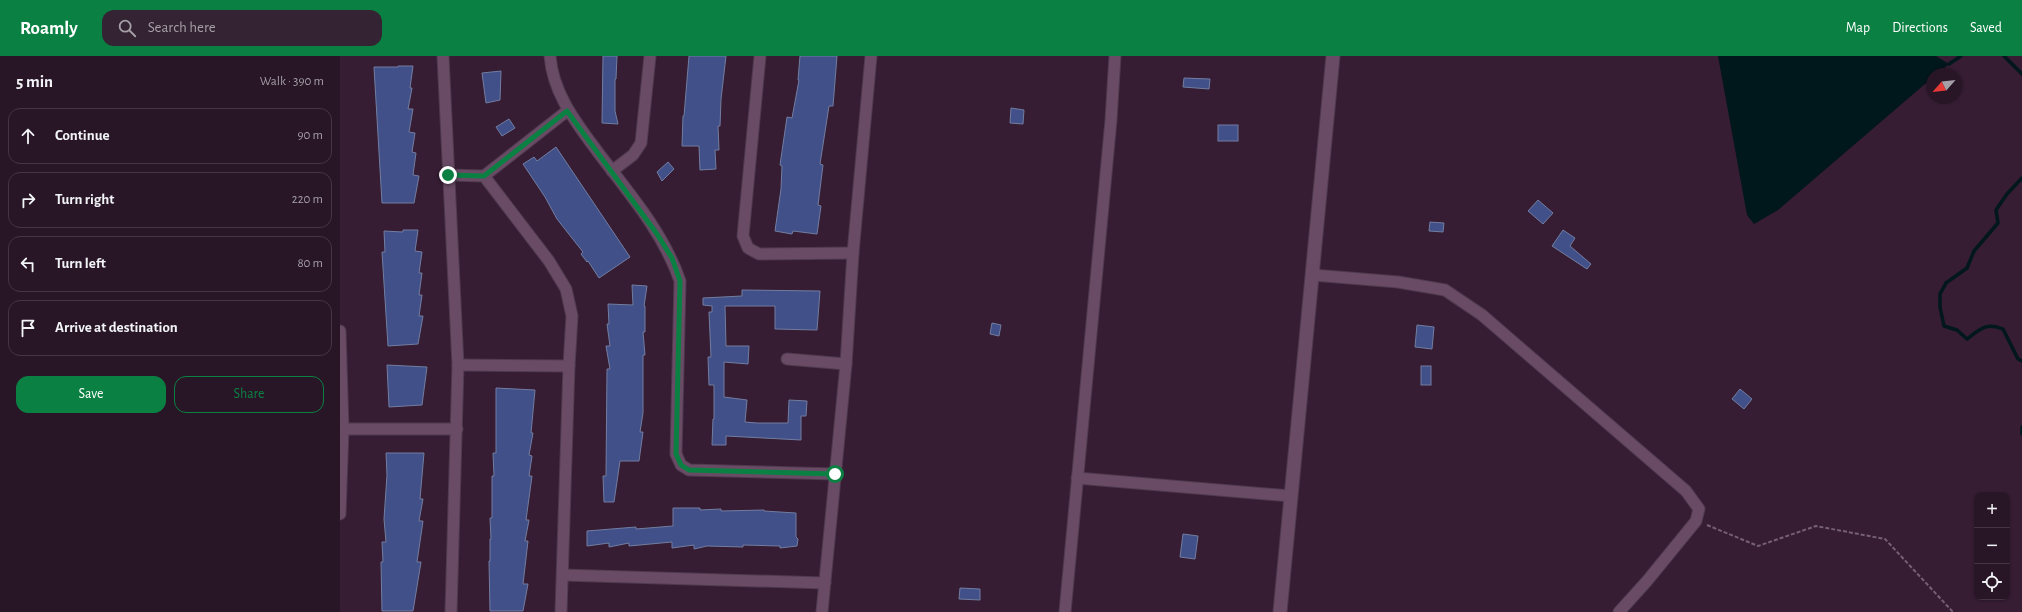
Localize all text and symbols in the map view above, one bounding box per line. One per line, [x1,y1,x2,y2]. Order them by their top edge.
search box [102,10,382,46]
icon: search [116,17,138,39]
text: Roamly [20,19,78,38]
text: Search here [148,20,216,35]
text: Map [1846,21,1870,35]
text: Directions [1892,21,1948,35]
text: Saved [1970,21,2002,35]
north arrow [1926,68,1962,104]
text: 5 min [16,73,53,90]
text: Walk · 390 m [260,75,324,88]
icon: ahead [17,125,39,147]
text: Continue [55,128,110,143]
text: 90 m [297,129,323,142]
route end [439,166,457,184]
icon: right [17,189,39,211]
text: Turn right [55,192,114,207]
text: 220 m [292,193,323,206]
icon: left [17,253,39,275]
text: Turn left [55,256,106,271]
text: 80 m [297,257,323,270]
icon: arrive [17,317,39,339]
text: Arrive at destination [55,320,178,335]
button: Save [16,376,166,413]
button: Share [174,376,324,413]
route start [826,465,844,483]
map controls [1974,492,2010,600]
button: + [1974,492,2010,528]
button: − [1974,528,2010,564]
button: locate [1974,564,2010,600]

